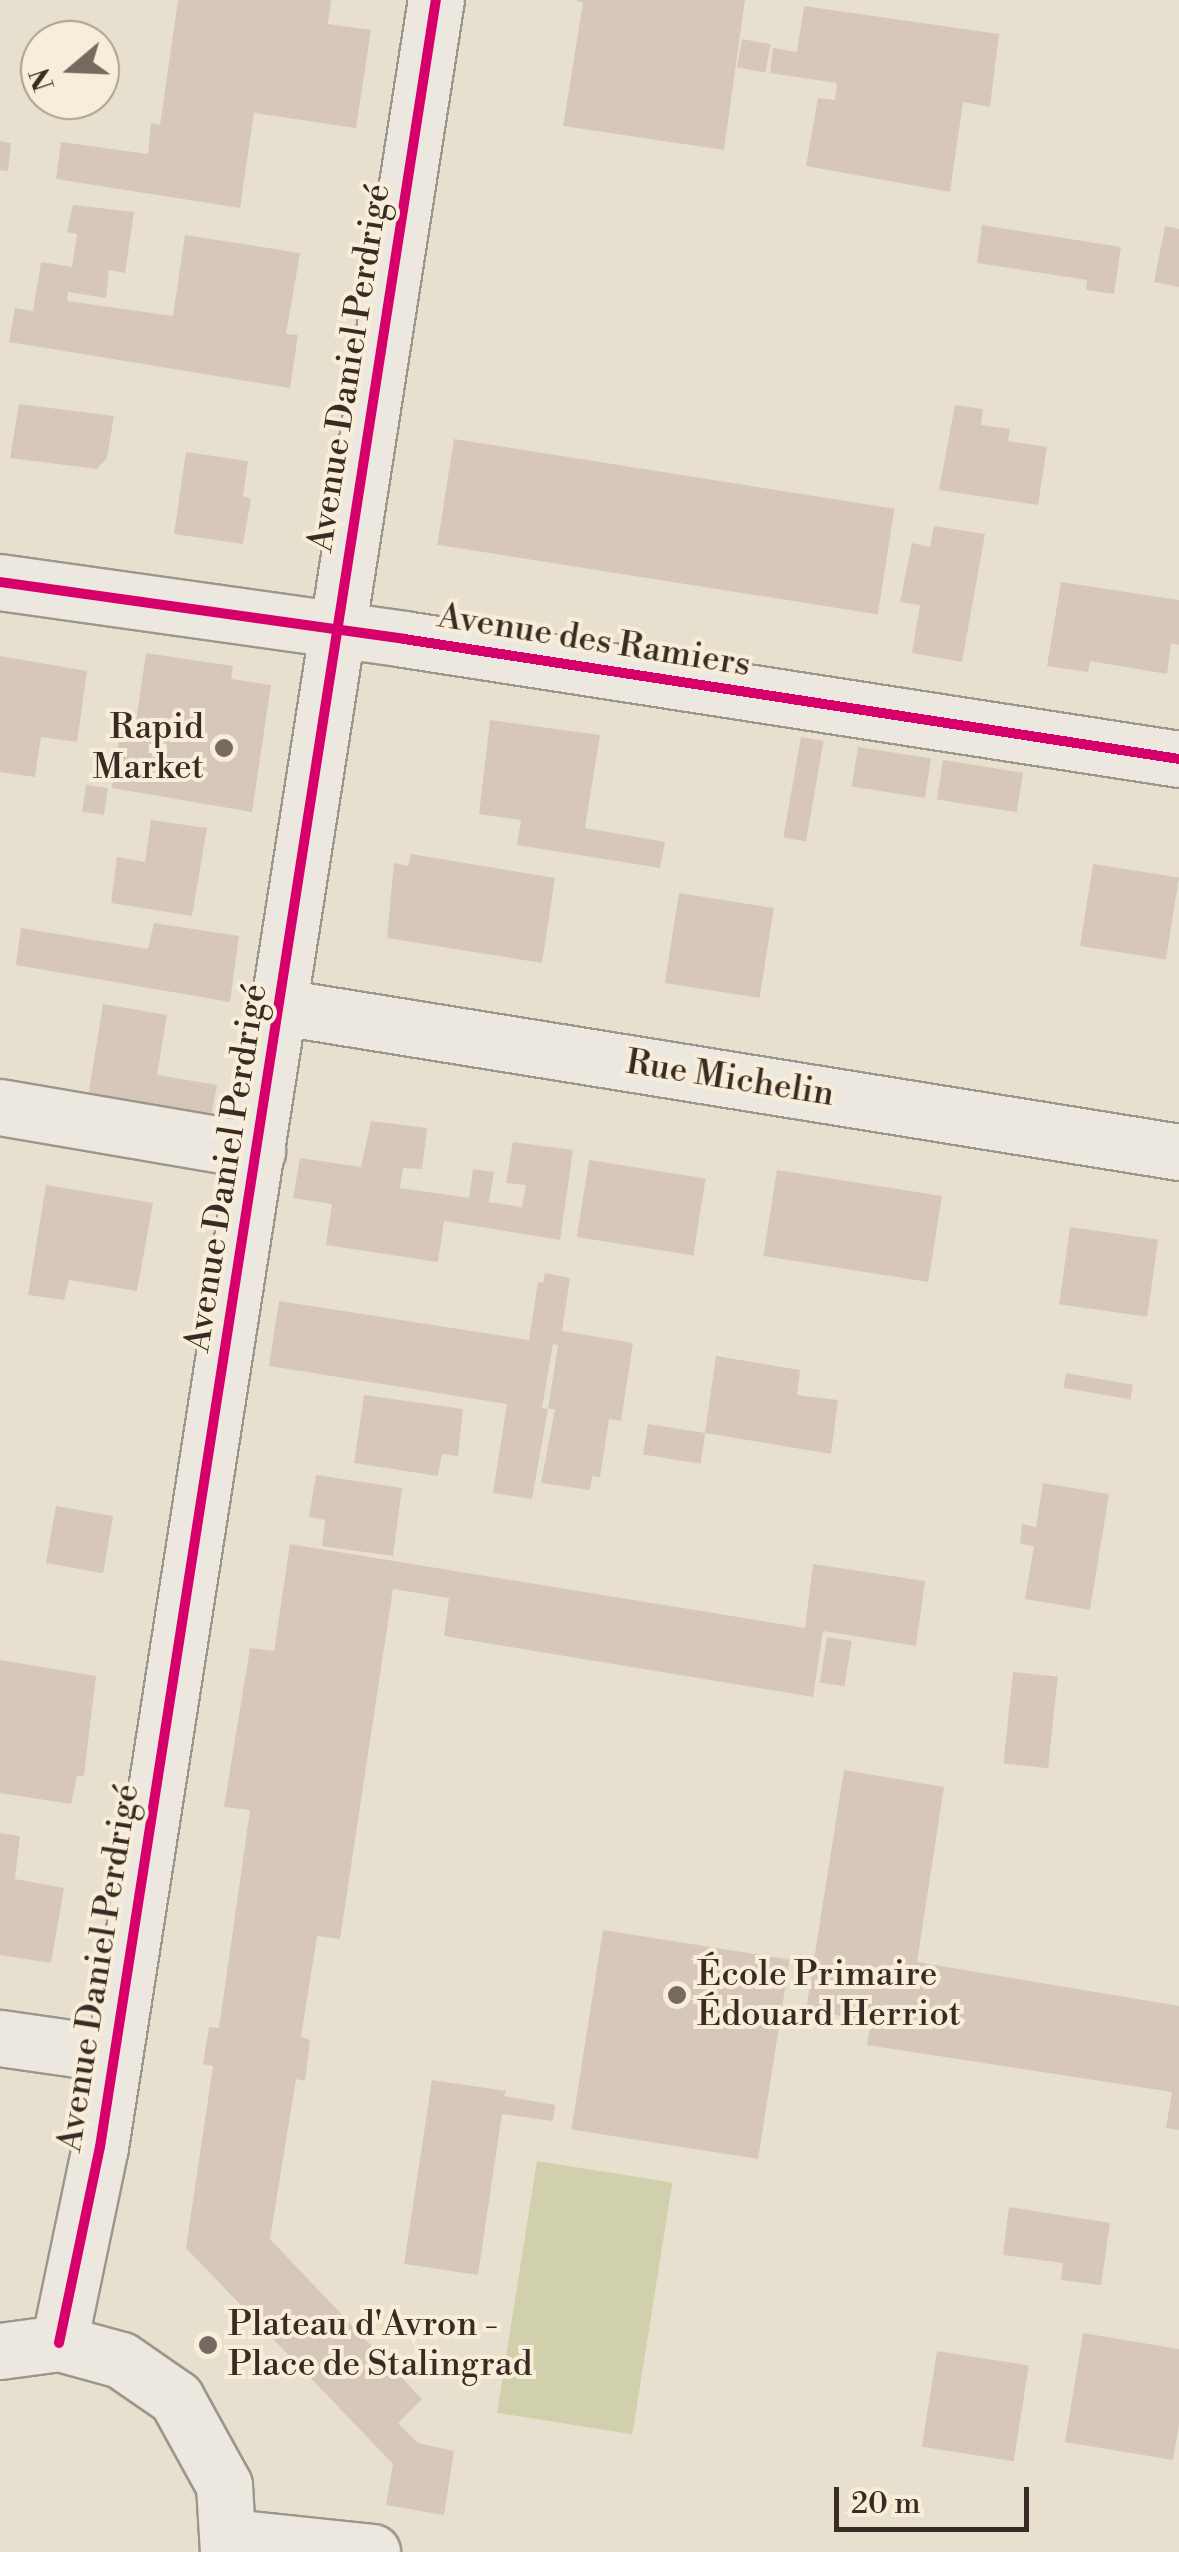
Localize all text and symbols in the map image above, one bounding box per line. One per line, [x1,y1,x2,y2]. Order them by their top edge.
north arrow [20,20,120,120]
text: N [23,63,63,95]
street label: Avenue Daniel Perdrigé [300,181,400,555]
street label: Avenue des Ramiers [435,596,753,686]
place label: Rapid Market [93,707,204,789]
marker: Rapid Market [213,737,235,759]
street label: Avenue Daniel Perdrigé [177,981,277,1355]
street label: Rue Michelin [623,1042,837,1116]
street label: Avenue Daniel Perdrigé [49,1781,149,2155]
place label: École Primaire Édouard Herriot [697,1954,961,2036]
marker: École Primaire Édouard Herriot [666,1984,688,2006]
place label: Plateau d'Avron - Place de Stalingrad [228,2304,532,2386]
marker: Plateau d'Avron - Place de Stalingrad [197,2334,219,2356]
scale bar [839,2467,1034,2529]
text: 20 m [851,2485,920,2523]

